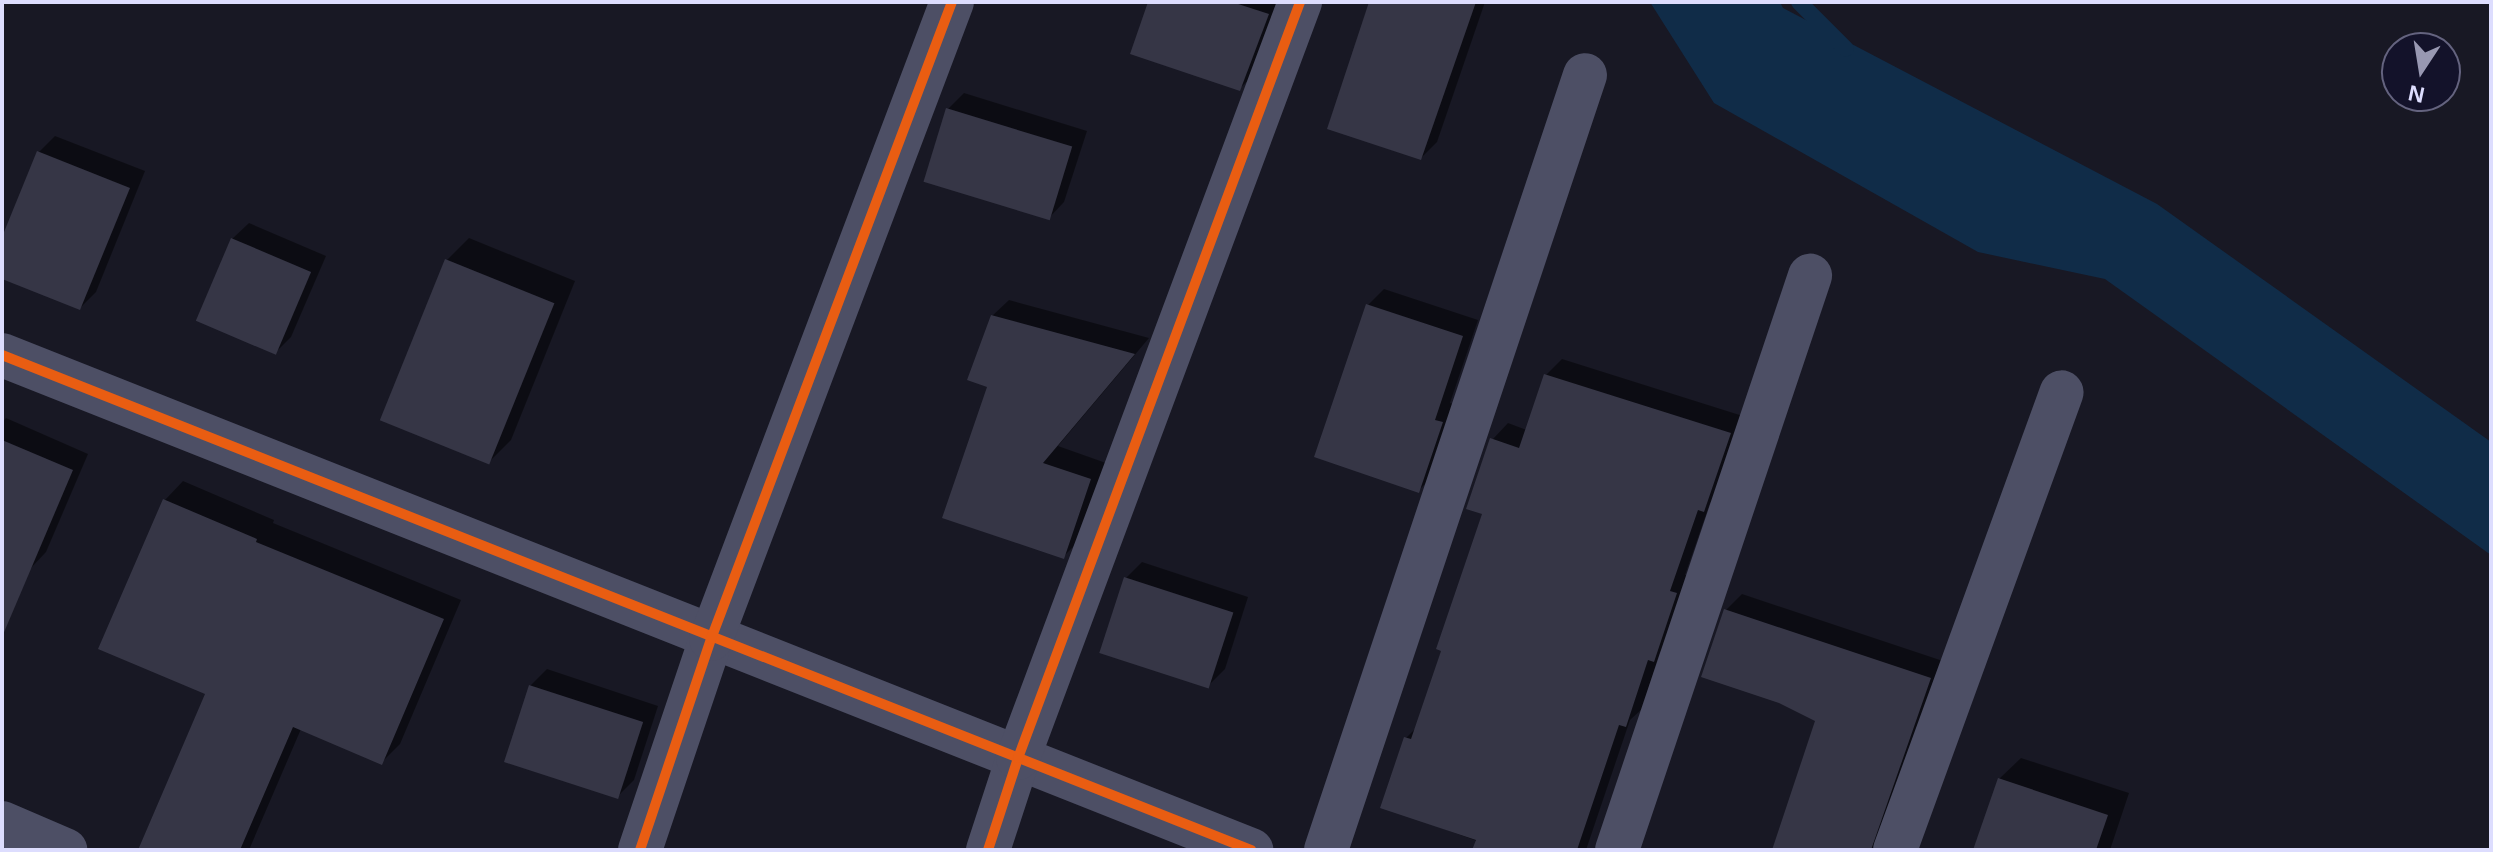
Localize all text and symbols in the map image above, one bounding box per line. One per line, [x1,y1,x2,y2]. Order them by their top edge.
north arrow [2381,32,2461,112]
text: N [2406,80,2427,108]

